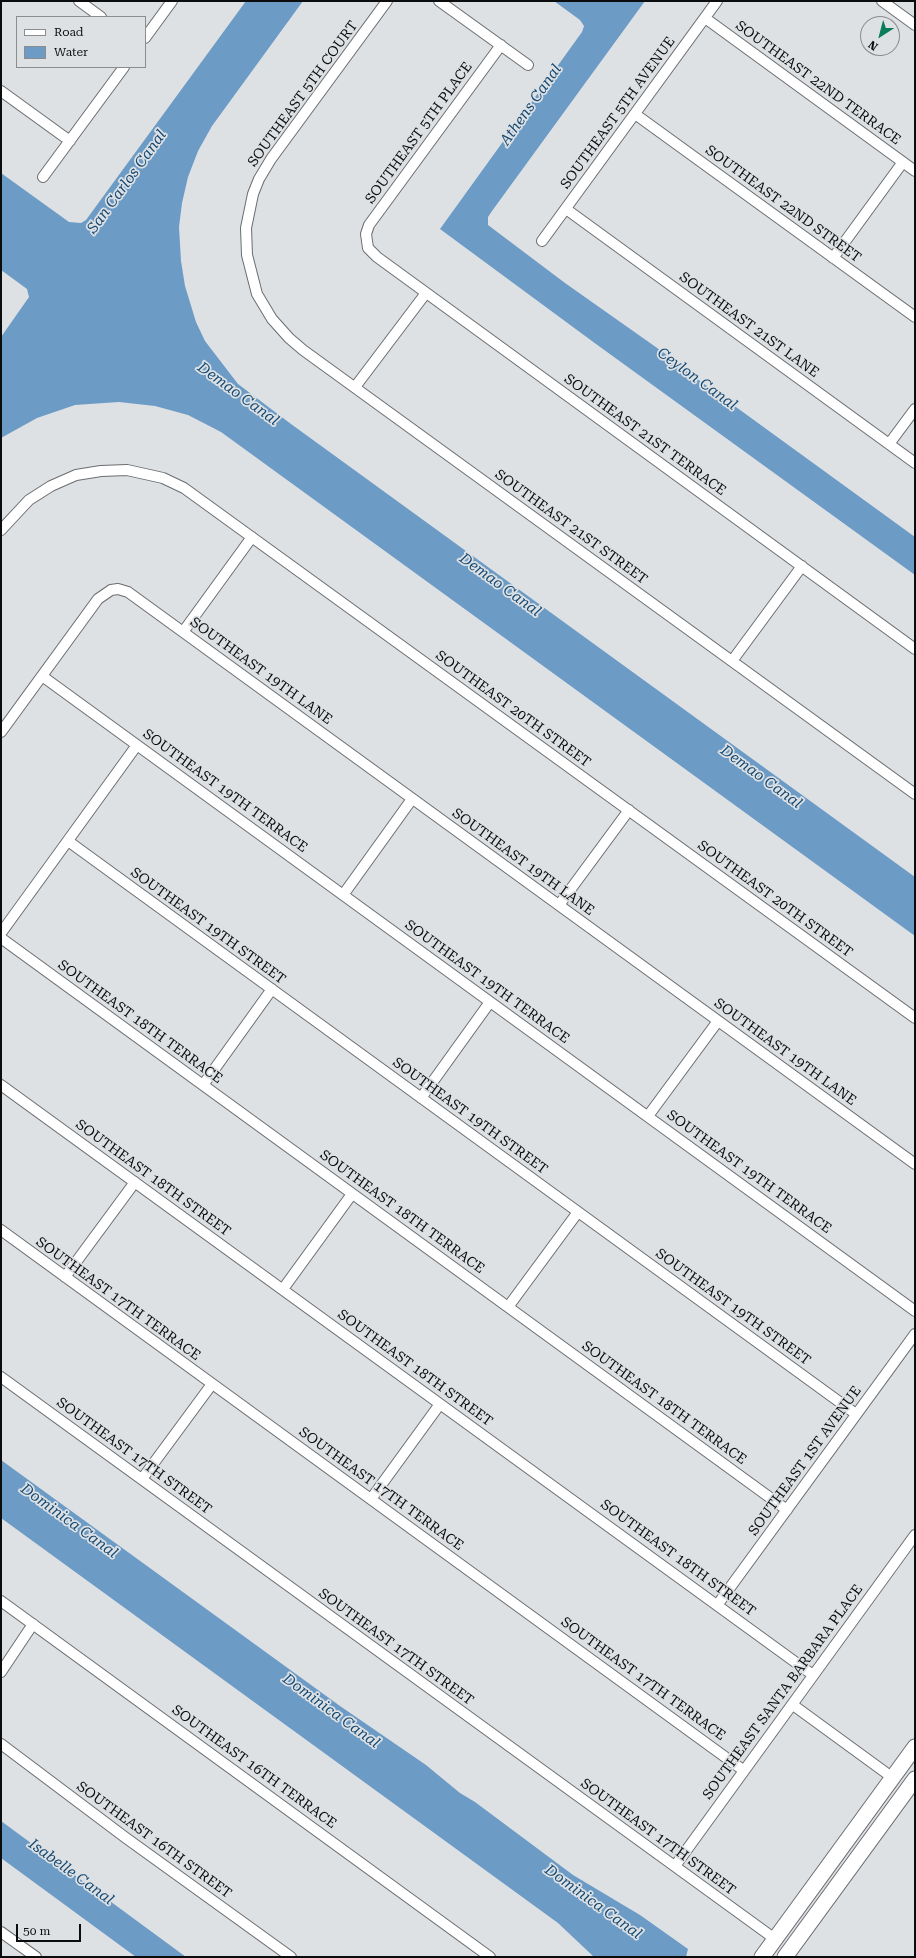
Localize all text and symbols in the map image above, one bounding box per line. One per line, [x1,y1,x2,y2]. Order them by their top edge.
legend [16,16,146,68]
north arrow [860,16,900,56]
street label: SOUTHEAST 22ND TERRACE [732,17,904,149]
street label: SOUTHEAST 5TH COURT [244,18,362,170]
text: Road [54,25,83,39]
street label: SOUTHEAST 5TH AVENUE [557,34,679,192]
text: Water [54,45,88,59]
street label: SOUTHEAST 5TH PLACE [362,59,476,207]
water label: Athens Canal [496,61,566,149]
water label: San Carlos Canal [83,127,171,237]
street label: SOUTHEAST 22ND STREET [702,142,864,266]
street label: SOUTHEAST 21ST LANE [676,269,822,381]
water label: Ceylon Canal [653,344,741,414]
water label: Demao Canal [194,358,282,430]
street label: SOUTHEAST 21ST TERRACE [561,371,729,499]
street label: SOUTHEAST 21ST STREET [492,466,650,588]
water label: Demao Canal [456,549,544,621]
street label: SOUTHEAST 19TH LANE [187,614,335,728]
street label: SOUTHEAST 20TH STREET [432,647,594,771]
street label: SOUTHEAST 19TH TERRACE [140,726,310,856]
water label: Demao Canal [717,741,805,813]
street label: SOUTHEAST 19TH LANE [449,805,597,919]
street label: SOUTHEAST 20TH STREET [694,837,856,961]
street label: SOUTHEAST 19TH STREET [127,864,289,988]
street label: SOUTHEAST 19TH TERRACE [402,917,572,1047]
street label: SOUTHEAST 18TH TERRACE [55,957,225,1087]
street label: SOUTHEAST 19TH LANE [711,995,859,1109]
street label: SOUTHEAST 19TH STREET [389,1054,551,1178]
street label: SOUTHEAST 19TH TERRACE [664,1107,834,1237]
street label: SOUTHEAST 18TH STREET [72,1116,234,1240]
street label: SOUTHEAST 18TH TERRACE [317,1147,487,1277]
street label: SOUTHEAST 17TH TERRACE [33,1234,203,1364]
street label: SOUTHEAST 19TH STREET [652,1245,814,1369]
street label: SOUTHEAST 18TH STREET [334,1306,496,1430]
street label: SOUTHEAST 18TH TERRACE [579,1338,749,1468]
street label: SOUTHEAST 1ST AVENUE [745,1383,865,1539]
street label: SOUTHEAST 17TH STREET [53,1394,215,1518]
street label: SOUTHEAST 17TH TERRACE [296,1424,466,1554]
water label: Dominica Canal [17,1480,121,1562]
street label: SOUTHEAST 18TH STREET [597,1496,759,1620]
street label: SOUTHEAST SANTA BARBARA PLACE [699,1581,867,1803]
street label: SOUTHEAST 17TH STREET [315,1585,477,1709]
street label: SOUTHEAST 17TH TERRACE [558,1614,728,1744]
water label: Dominica Canal [279,1670,383,1752]
street label: SOUTHEAST 16TH TERRACE [169,1702,339,1832]
street label: SOUTHEAST 17TH STREET [577,1775,739,1899]
street label: SOUTHEAST 16TH STREET [73,1778,235,1902]
water label: Isabelle Canal [25,1835,117,1909]
water label: Dominica Canal [541,1861,645,1943]
scale bar [18,1916,83,1942]
text: 50 m [23,1924,50,1938]

